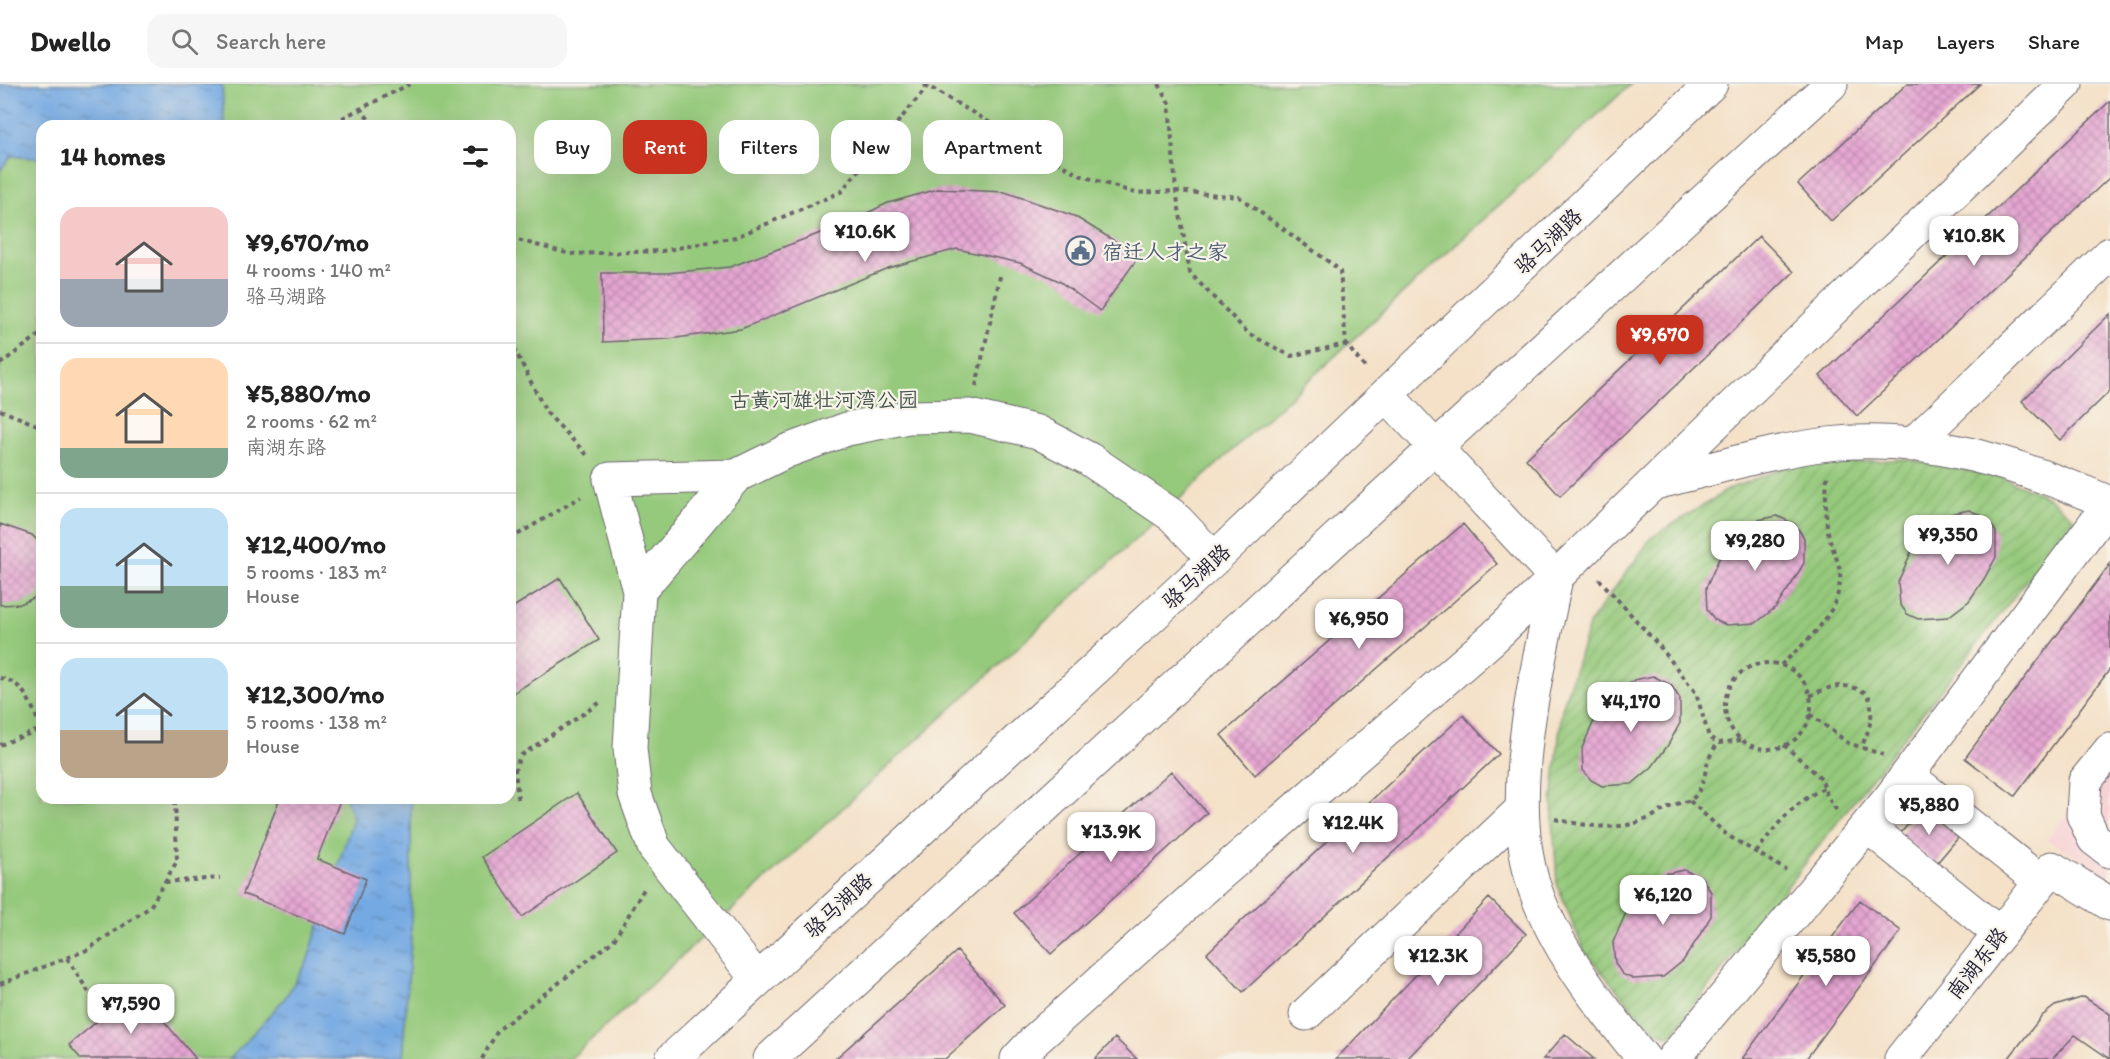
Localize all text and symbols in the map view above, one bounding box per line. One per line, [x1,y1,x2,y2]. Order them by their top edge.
search box [147,14,567,68]
text: Dwello [30,24,111,58]
icon: search [168,25,201,58]
text: Search here [216,28,326,55]
text: Map [1865,29,1904,54]
text: Layers [1937,29,1995,54]
text: Share [2028,29,2080,54]
chip: Buy [534,120,611,174]
chip: Rent [623,120,707,174]
chip: Filters [719,120,819,174]
chip: New [831,120,911,174]
chip: Apartment [923,120,1063,174]
text: 14 homes [60,140,166,172]
icon: filters [459,140,492,173]
street label: 骆马湖路 [1509,203,1587,279]
pin: ¥10.6K [816,212,914,263]
pin: ¥10.8K [1925,216,2023,267]
text: ¥10.6K [834,219,896,243]
text: ¥10.8K [1943,223,2005,247]
text: ¥9,670/mo [246,226,369,258]
icon: home [108,231,180,303]
public building icon: 宿迁人才之家 [1065,235,1097,267]
place label: 宿迁人才之家 [1102,239,1228,264]
text: 4 rooms · 140 m² [246,258,391,282]
text: 骆马湖路 [246,284,326,308]
pin: ¥9,670 [1611,315,1709,366]
text: ¥9,670 [1630,322,1690,346]
text: ¥5,880/mo [246,377,371,409]
icon: home [108,382,180,454]
park label: 古黄河雄壮河湾公园 [730,387,919,412]
text: 2 rooms · 62 m² [246,409,377,433]
text: 南湖东路 [246,435,326,459]
pin: ¥9,350 [1899,515,1997,566]
pin: ¥9,280 [1706,521,1804,572]
text: ¥9,350 [1918,522,1978,546]
text: ¥12,400/mo [246,528,386,560]
text: ¥9,280 [1725,528,1785,552]
icon: home [108,532,180,604]
street label: 骆马湖路 [1157,538,1235,614]
text: 5 rooms · 183 m² [246,560,387,584]
text: House [246,584,300,608]
pin: ¥6,950 [1310,599,1408,650]
text: ¥6,950 [1329,606,1389,630]
text: ¥12,300/mo [246,678,385,710]
icon: home [108,682,180,754]
pin: ¥4,170 [1582,682,1680,733]
text: ¥4,170 [1601,689,1661,713]
text: 5 rooms · 138 m² [246,710,387,734]
text: House [246,734,300,758]
pin: ¥5,880 [1880,785,1978,836]
text: ¥5,880 [1899,792,1959,816]
pin: ¥12.4K [1304,803,1402,854]
text: ¥12.4K [1323,810,1383,834]
pin: ¥13.9K [1062,812,1160,863]
text: ¥13.9K [1081,819,1141,843]
street label: 骆马湖路 [799,867,877,943]
pin: ¥6,120 [1614,875,1712,926]
text: ¥6,120 [1634,882,1692,906]
street label: 南湖东路 [1941,922,2013,1004]
pin: ¥12.3K [1389,936,1487,987]
pin: ¥5,580 [1777,936,1875,987]
text: ¥12.3K [1408,943,1468,967]
text: ¥5,580 [1796,943,1856,967]
pin: ¥7,590 [82,984,180,1035]
text: ¥7,590 [101,991,161,1015]

